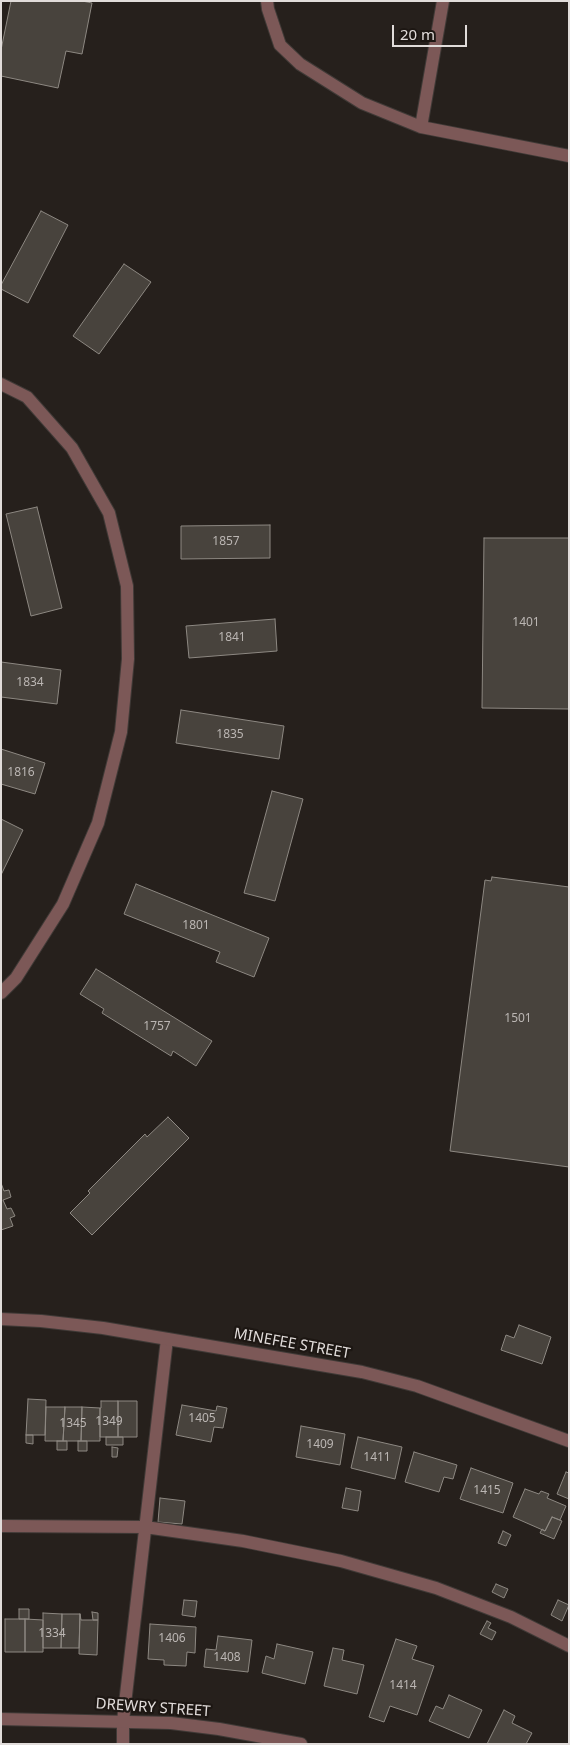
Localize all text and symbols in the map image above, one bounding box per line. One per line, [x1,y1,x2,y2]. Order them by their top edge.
scale bar [395,15,470,47]
text: 20 m [400,24,435,44]
house number: 1857 [212,535,240,549]
house number: 1401 [512,616,540,630]
house number: 1841 [218,631,246,645]
house number: 1834 [16,676,44,690]
house number: 1835 [216,728,244,742]
house number: 1816 [7,766,35,780]
house number: 1801 [182,919,210,933]
house number: 1501 [504,1012,532,1026]
house number: 1757 [143,1020,171,1034]
street label: MINEFEE STREET [232,1325,352,1363]
house number: 1405 [188,1412,216,1426]
house number: 1349 [95,1415,123,1429]
house number: 1345 [59,1417,87,1431]
house number: 1409 [306,1438,334,1452]
house number: 1411 [363,1451,391,1465]
house number: 1415 [473,1484,501,1498]
house number: 1334 [38,1627,66,1641]
house number: 1406 [158,1632,186,1646]
house number: 1408 [213,1651,241,1665]
house number: 1414 [389,1679,417,1693]
street label: DREWRY STREET [95,1695,211,1721]

